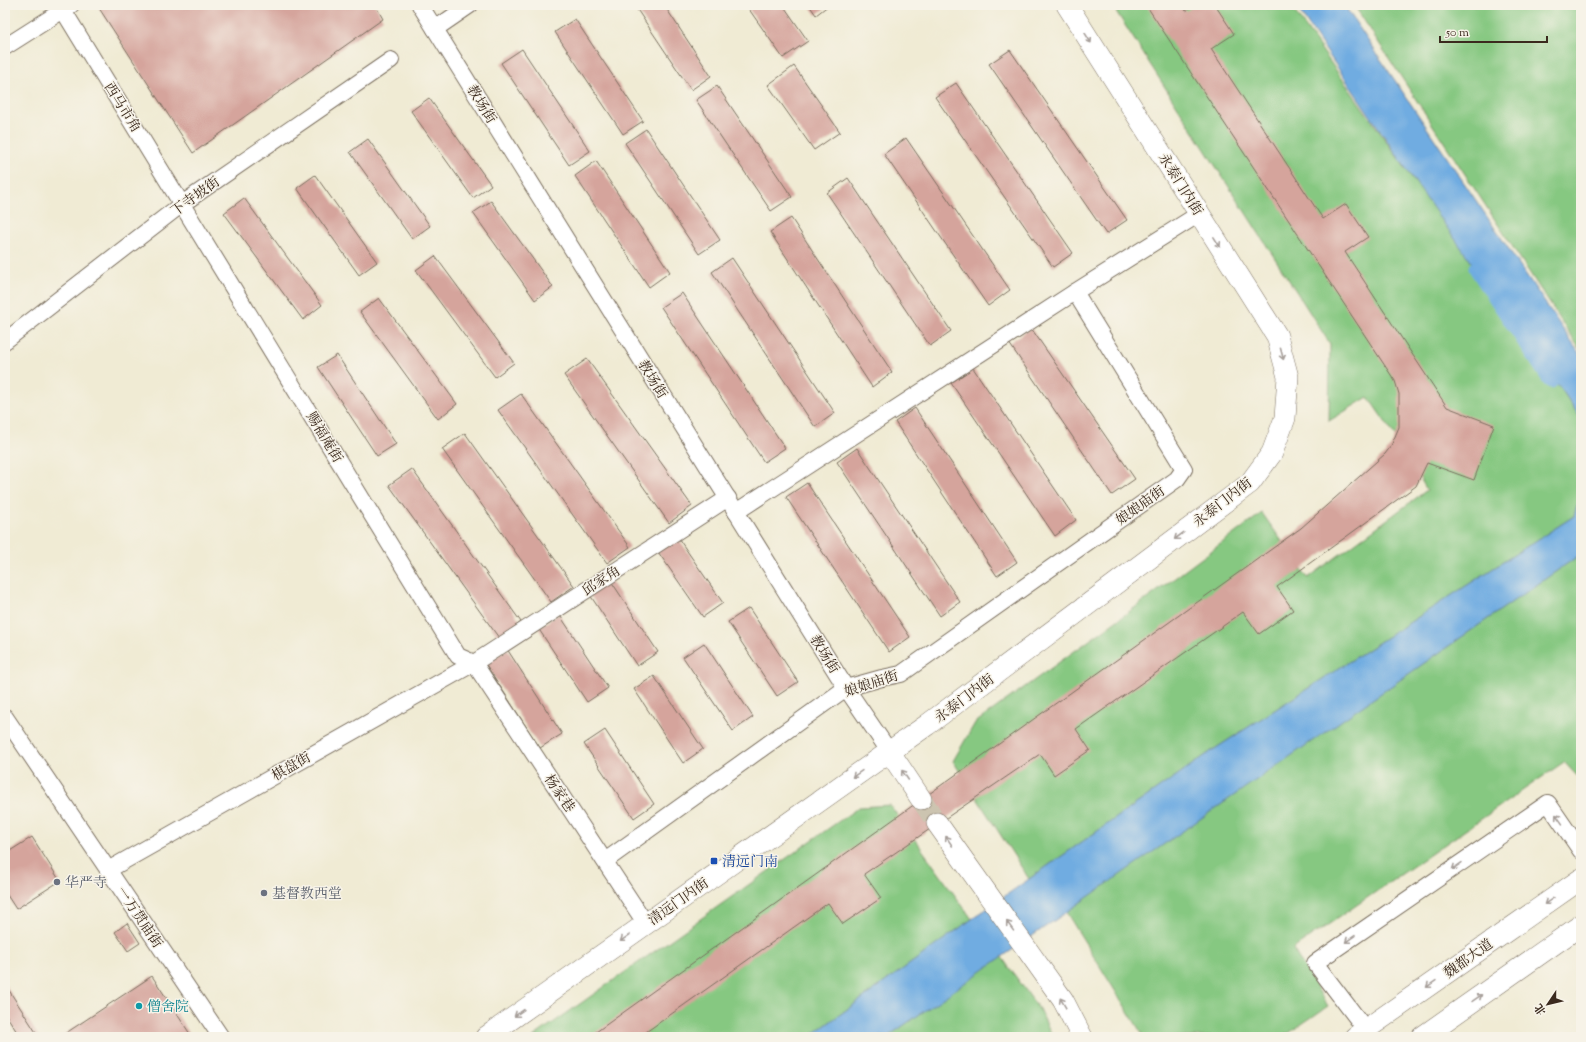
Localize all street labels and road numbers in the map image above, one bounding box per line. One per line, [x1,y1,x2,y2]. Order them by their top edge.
street label: 西马市角 [98,79,145,137]
street label: 教场街 [461,82,500,128]
street label: 永泰门内街 [1152,150,1206,220]
street label: 下寺坡街 [168,173,225,222]
street label: 教场街 [632,357,671,403]
street label: 赐福庵街 [300,409,346,467]
street label: 永泰门内街 [1189,474,1257,533]
street label: 娘娘庙街 [1112,482,1170,531]
street label: 邱家角 [579,562,625,602]
street label: 教场街 [804,632,843,678]
street label: 娘娘庙街 [842,667,901,703]
street label: 永泰门内街 [931,671,999,729]
street label: 棋盘街 [269,749,315,787]
street label: 杨家巷 [538,771,578,817]
street label: 清远门内街 [645,874,714,931]
street label: 一万贯庙街 [110,884,166,953]
street label: 魏都大道 [1440,935,1498,984]

